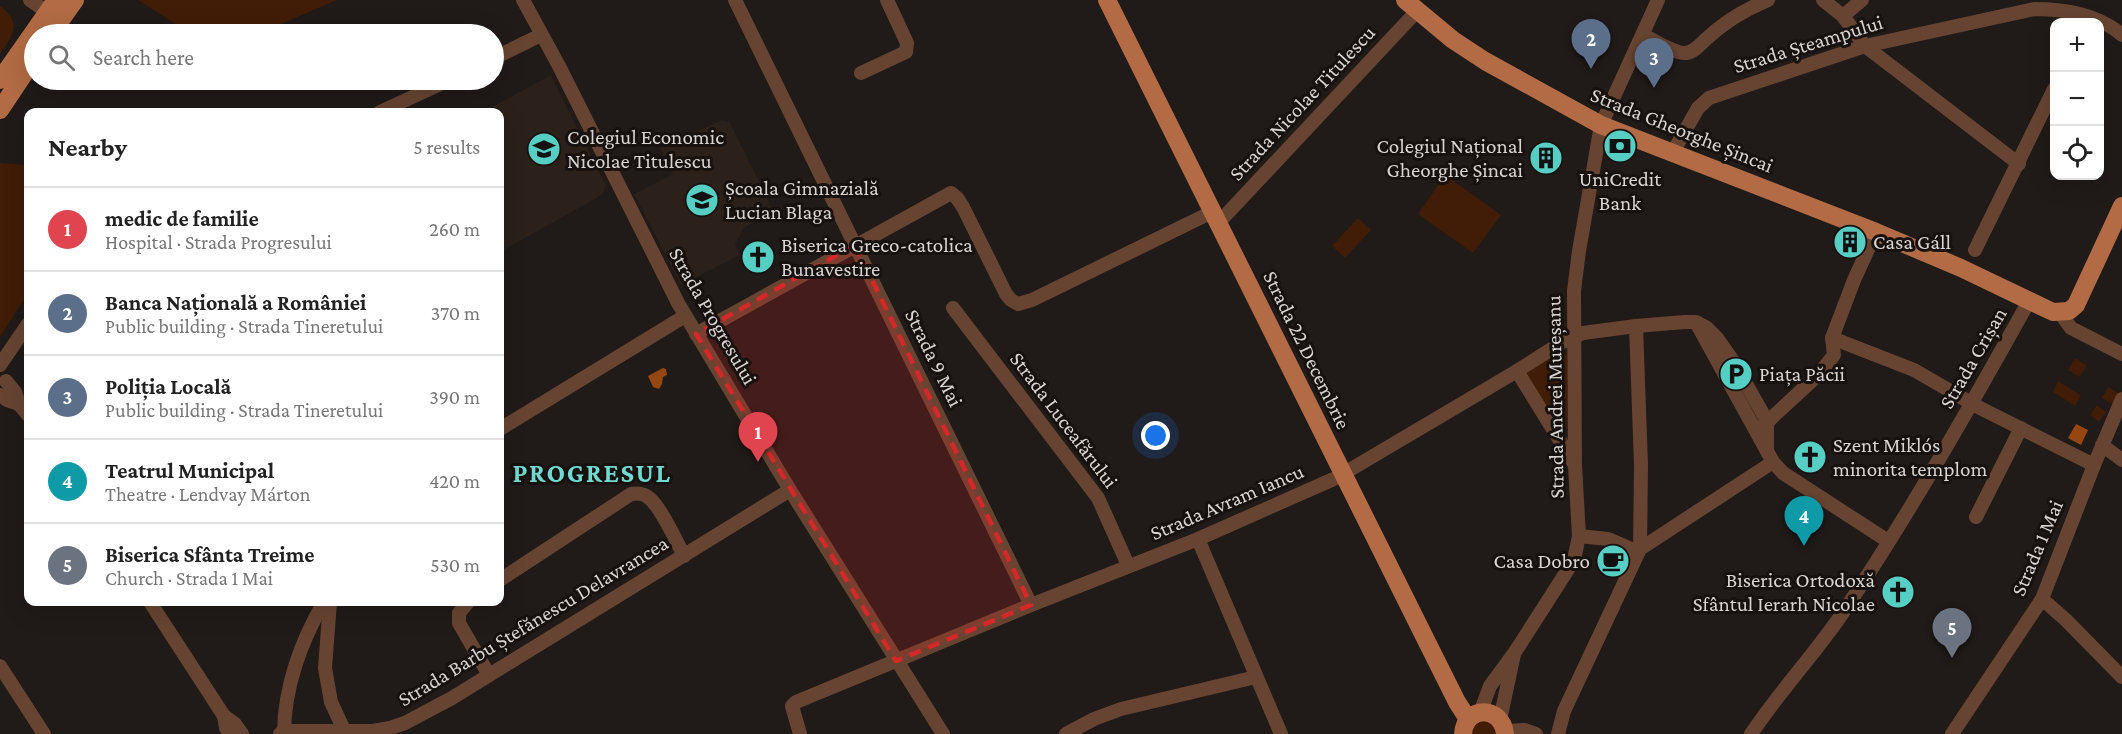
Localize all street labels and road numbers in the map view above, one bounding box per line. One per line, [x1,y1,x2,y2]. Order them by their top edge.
street label: Strada Șteampului [1730,10,1886,79]
street label: Strada Nicolae Titulescu [1224,21,1380,185]
street label: Strada Gheorghe Șincai [1587,82,1777,179]
street label: Strada Progresului [664,243,762,389]
street label: Strada 22 Decembrie [1258,267,1356,433]
street label: Strada Andrei Mureșanu [1541,295,1570,499]
street label: Strada Crișan [1934,303,2012,413]
street label: Strada 9 Mai [900,305,968,411]
street label: Strada Luceafărului [1005,347,1123,493]
street label: Strada Avram Iancu [1147,459,1307,545]
street label: Strada 1 Mai [2006,496,2068,600]
street label: Strada Barbu Ștefănescu Delavrancea [394,531,673,712]

